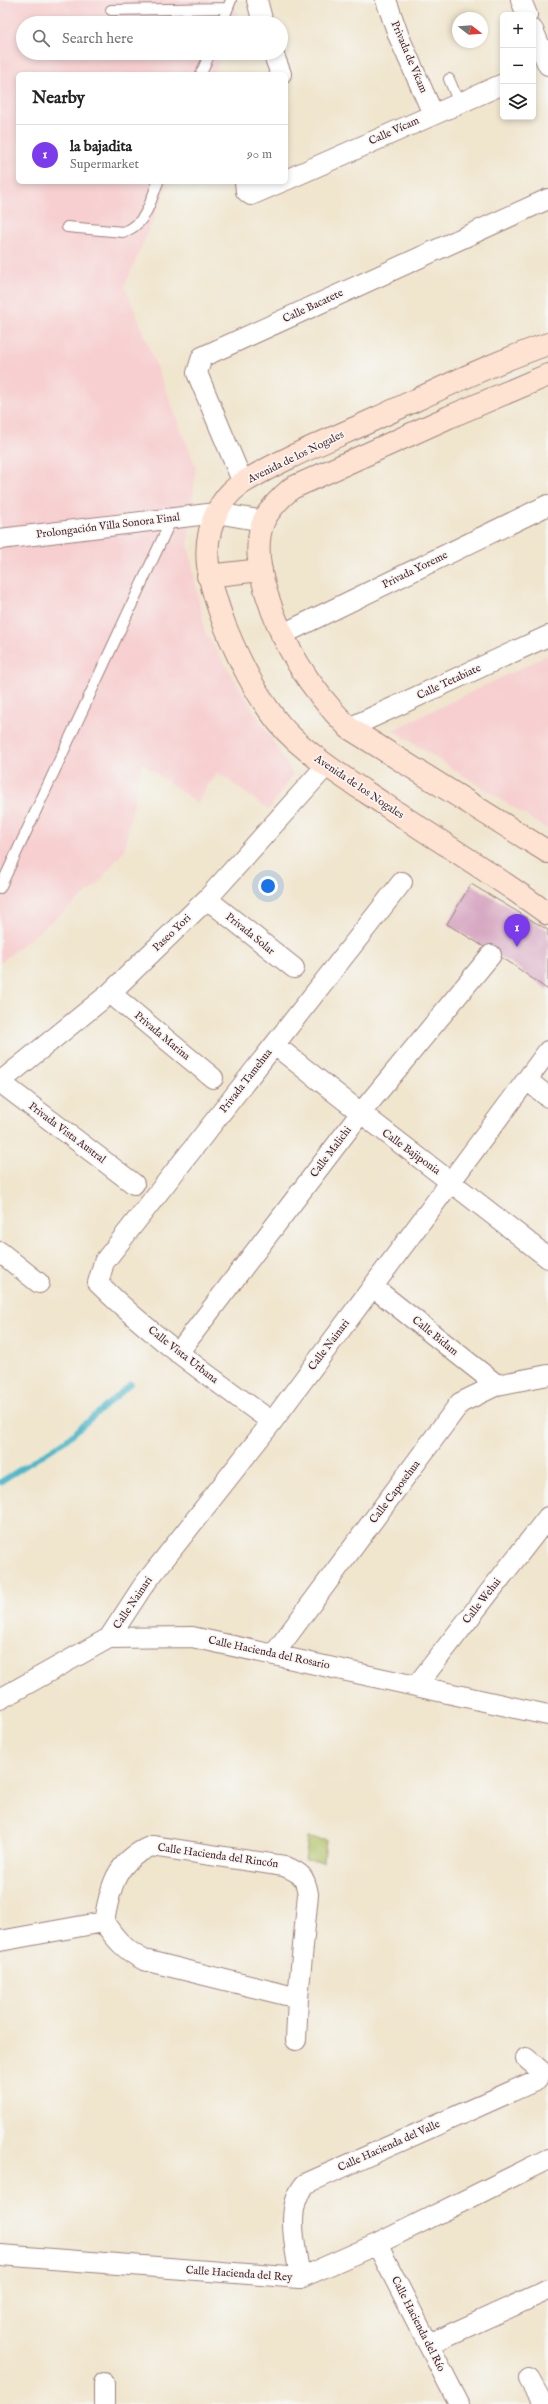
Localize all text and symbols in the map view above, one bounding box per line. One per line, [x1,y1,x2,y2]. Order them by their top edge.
north arrow [452,12,488,48]
map controls [500,12,536,120]
button: + [500,12,536,48]
search box [16,16,288,60]
street label: Privada de Vícam [388,19,431,96]
icon: search [30,27,52,49]
text: Search here [62,29,133,48]
button: − [500,48,536,84]
button: layers [500,84,536,120]
text: Nearby [32,88,85,109]
street label: Calle Vícam [367,113,422,148]
text: la bajadita [70,137,132,156]
text: 1 [43,146,47,163]
text: 90 m [247,146,272,163]
text: Supermarket [70,156,139,173]
street label: Calle Bacatete [280,286,346,326]
street label: Avenida de los Nogales [245,428,346,487]
street label: Prolongación Villa Sonora Final [35,510,181,542]
street label: Privada Yoreme [380,548,450,592]
street label: Calle Tetabiate [415,661,483,703]
street label: Avenida de los Nogales [311,751,407,822]
your location [258,876,278,896]
street label: Privada Solar [223,910,277,958]
street label: Paseo Yori [150,911,194,955]
pin: 1 [504,914,530,947]
street label: Privada Marina [131,1009,193,1064]
street label: Privada Tamehua [217,1046,276,1116]
street label: Privada Vista Austral [25,1099,109,1167]
street label: Calle Malichi [307,1124,355,1180]
street label: Calle Bajiponia [379,1126,443,1178]
street label: Calle Bidam [409,1313,461,1359]
street label: Calle Nainari [305,1317,353,1373]
street label: Calle Vista Urbana [145,1323,221,1387]
street label: Calle Caposehua [367,1457,424,1526]
street label: Calle Nainari [110,1574,156,1632]
street label: Calle Wehai [460,1575,504,1627]
street label: Calle Hacienda del Rosario [207,1633,331,1673]
street label: Calle Hacienda del Rincón [157,1841,279,1871]
street label: Calle Hacienda del Valle [336,2117,442,2175]
street label: Calle Hacienda del Rey [185,2263,293,2285]
street label: Calle Hacienda del Río [388,2274,448,2374]

